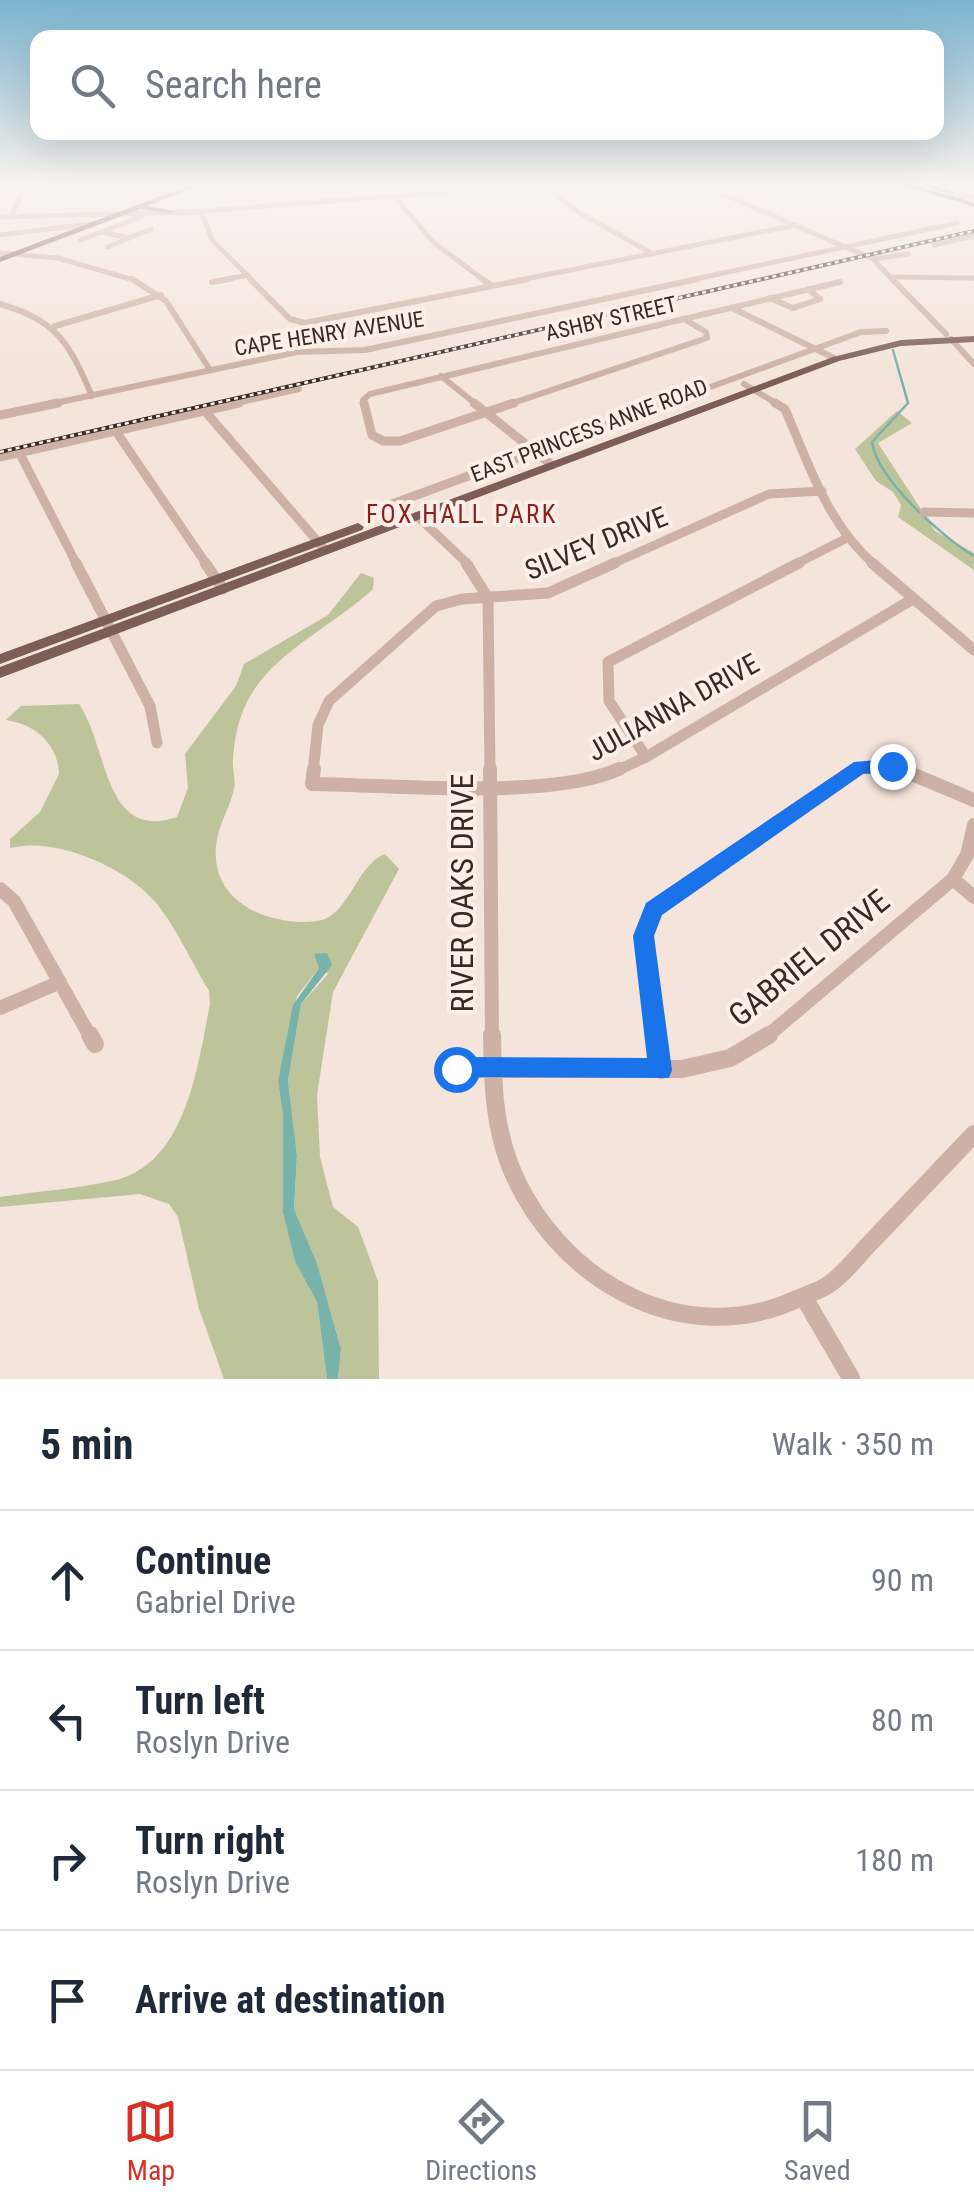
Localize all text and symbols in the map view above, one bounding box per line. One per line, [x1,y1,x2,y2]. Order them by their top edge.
search box [30,30,944,140]
icon: search [65,58,120,113]
text: Search here [145,63,322,107]
street label: ASHBY STREET [543,291,679,346]
street label: CAPE HENRY AVENUE [233,306,426,361]
street label: EAST PRINCESS ANNE ROAD [467,374,711,487]
district label: FOX HALL PARK [366,500,558,529]
street label: SILVEY DRIVE [520,500,672,587]
street label: JULIANNA DRIVE [582,647,765,768]
route end [870,744,916,790]
street label: RIVER OAKS DRIVE [443,774,481,1013]
street label: GABRIEL DRIVE [721,882,897,1034]
route start [434,1047,480,1093]
text: 5 min [40,1420,133,1469]
text: Walk · 350 m [772,1425,934,1463]
text: Continue [135,1539,271,1583]
icon: ahead [40,1553,95,1608]
text: 90 m [871,1561,934,1599]
text: Gabriel Drive [135,1583,296,1621]
text: Turn left [135,1679,265,1723]
icon: left [40,1693,95,1748]
text: 80 m [871,1701,934,1739]
text: Roslyn Drive [135,1723,290,1761]
text: Turn right [135,1819,285,1863]
icon: right [40,1833,95,1888]
text: 180 m [855,1841,934,1879]
text: Roslyn Drive [135,1863,290,1901]
icon: arrive [40,1973,95,2028]
text: Arrive at destination [135,1978,445,2022]
tab: Map [123,2094,178,2187]
tab: Directions [425,2094,537,2187]
tab: Saved [784,2094,851,2187]

